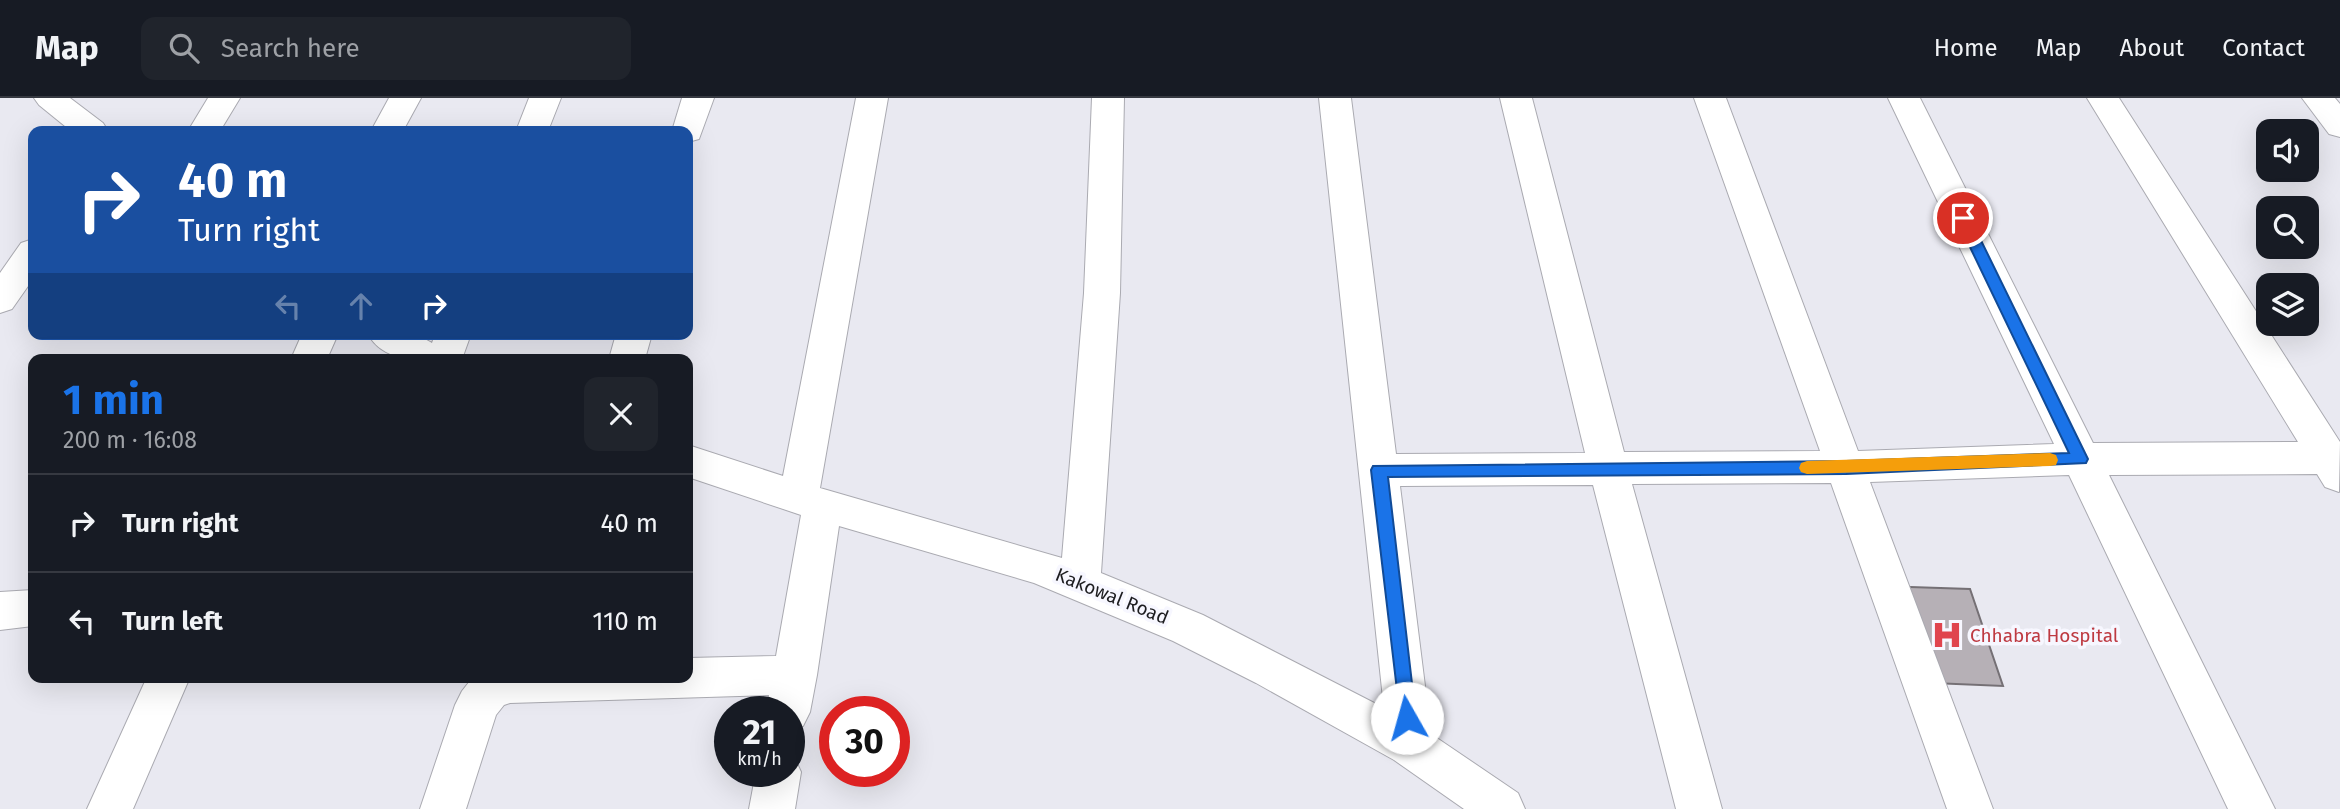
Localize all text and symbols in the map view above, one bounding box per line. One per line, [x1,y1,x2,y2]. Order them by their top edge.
search box [141,17,631,80]
text: Map [35,28,99,68]
icon: search [165,29,203,67]
text: Search here [221,33,360,64]
text: Home [1934,34,1998,62]
text: Map [2036,34,2082,62]
text: About [2120,34,2184,62]
text: Contact [2222,34,2305,62]
map controls [2256,119,2319,336]
button: sound [2256,119,2319,182]
text: 40 m [178,151,287,210]
icon: right [63,154,154,245]
pin [1933,188,1993,248]
button: search [2256,196,2319,259]
icon: arrive [1944,199,1982,237]
text: Turn right [178,211,320,249]
button: layers [2256,273,2319,336]
icon: left [269,287,307,325]
icon: ahead [342,287,380,325]
icon: right [415,287,453,325]
text: 1 min [63,375,164,425]
button: close [584,377,658,451]
text: 200 m · 16:08 [63,426,197,454]
icon: right [63,504,101,542]
text: Turn right [122,508,239,539]
text: 40 m [600,508,658,539]
street label: Kakowal Road [1052,563,1172,629]
icon: left [63,602,101,640]
text: Turn left [122,606,223,637]
text: 110 m [592,606,658,637]
hospital icon: Chhabra Hospital [1930,618,1964,652]
place label: Chhabra Hospital [1970,624,2119,647]
position arrow [1370,681,1444,755]
speed limit sign: 30 [819,696,910,787]
text: 21 [743,711,776,753]
text: km/h [737,748,782,770]

